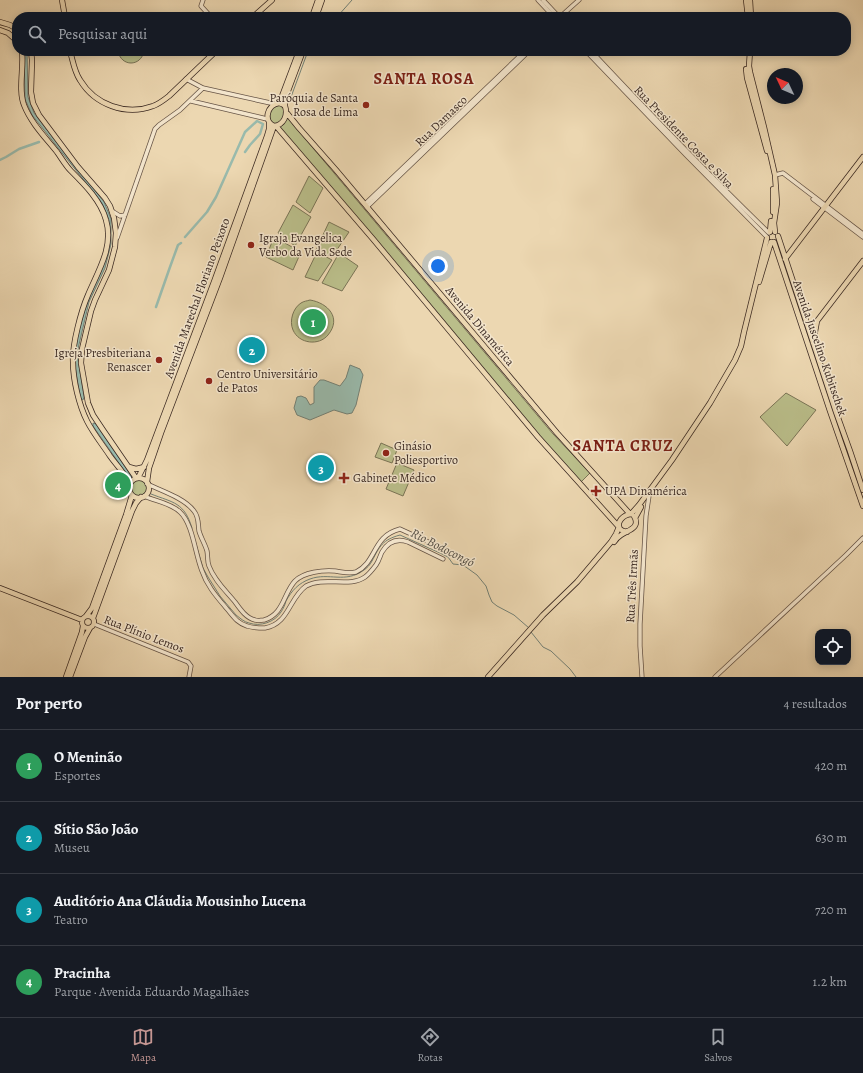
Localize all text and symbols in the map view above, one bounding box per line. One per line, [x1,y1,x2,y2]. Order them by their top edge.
search box [12,12,851,56]
icon: search [26,23,48,45]
text: Pesquisar aqui [58,24,147,44]
district label: SANTA ROSA [374,68,474,90]
north arrow [767,68,803,104]
street label: Rua Presidente Costa e Silva [631,82,738,192]
place label: Paróquia de Santa Rosa de Lima [270,90,358,120]
street label: Rua Damasco [411,92,471,150]
marker: Paróquia de Santa Rosa de Lima [361,100,371,110]
street label: Avenida Marechal Floriano Peixoto [160,216,233,381]
place label: Igraja Evangelica Verbo da Vida Sede [258,230,352,260]
marker: Igraja Evangelica Verbo da Vida Sede [246,240,256,250]
your location [428,256,448,276]
street label: Avenida Juscelino Kubitschek [789,277,851,418]
street label: Avenida Dinamérica [441,282,518,370]
pin: 1 [300,307,326,337]
pin: 2 [239,335,265,365]
place label: Igreja Presbiteriana Renascer [54,345,151,375]
marker: Igreja Presbiteriana Renascer [154,355,164,365]
place label: Centro Universitário de Patos [217,366,318,396]
marker: Centro Universitário de Patos [204,376,214,386]
district label: SANTA CRUZ [572,435,674,457]
place label: Ginásio Poliesportivo [394,438,458,468]
marker: Ginásio Poliesportivo [381,448,391,458]
pin: 3 [308,453,334,483]
pin: 4 [105,470,131,500]
place label: Gabinete Médico [353,470,436,486]
marker: Gabinete Médico [338,472,350,484]
place label: UPA Dinamérica [605,483,687,499]
marker: UPA Dinamérica [590,485,602,497]
water label: Rio Bodocongó [408,524,478,571]
street label: Rua Três Irmãs [622,549,642,623]
street label: Rua Plínio Lemos [101,611,187,657]
map controls [815,629,851,665]
button: locate [815,629,851,665]
text: Por perto [16,692,82,715]
text: 4 resultados [783,695,847,712]
text: O Meninão [54,747,122,767]
text: 1 [27,757,31,774]
text: 420 m [815,757,847,774]
text: Esportes [54,767,101,784]
text: Sítio São João [54,819,139,839]
text: 2 [26,829,32,846]
text: 630 m [815,829,847,846]
text: Museu [54,839,90,856]
text: Auditório Ana Cláudia Mousinho Lucena [54,891,306,911]
text: 3 [26,901,32,918]
text: 720 m [815,901,847,918]
text: Teatro [54,911,88,928]
text: Pracinha [54,963,111,983]
text: 4 [26,973,32,990]
text: 1.2 km [813,973,847,990]
text: Parque · Avenida Eduardo Magalhães [54,983,249,1000]
tab: Mapa [131,1026,156,1065]
tab: Rotas [418,1026,443,1065]
tab: Salvos [704,1026,732,1065]

